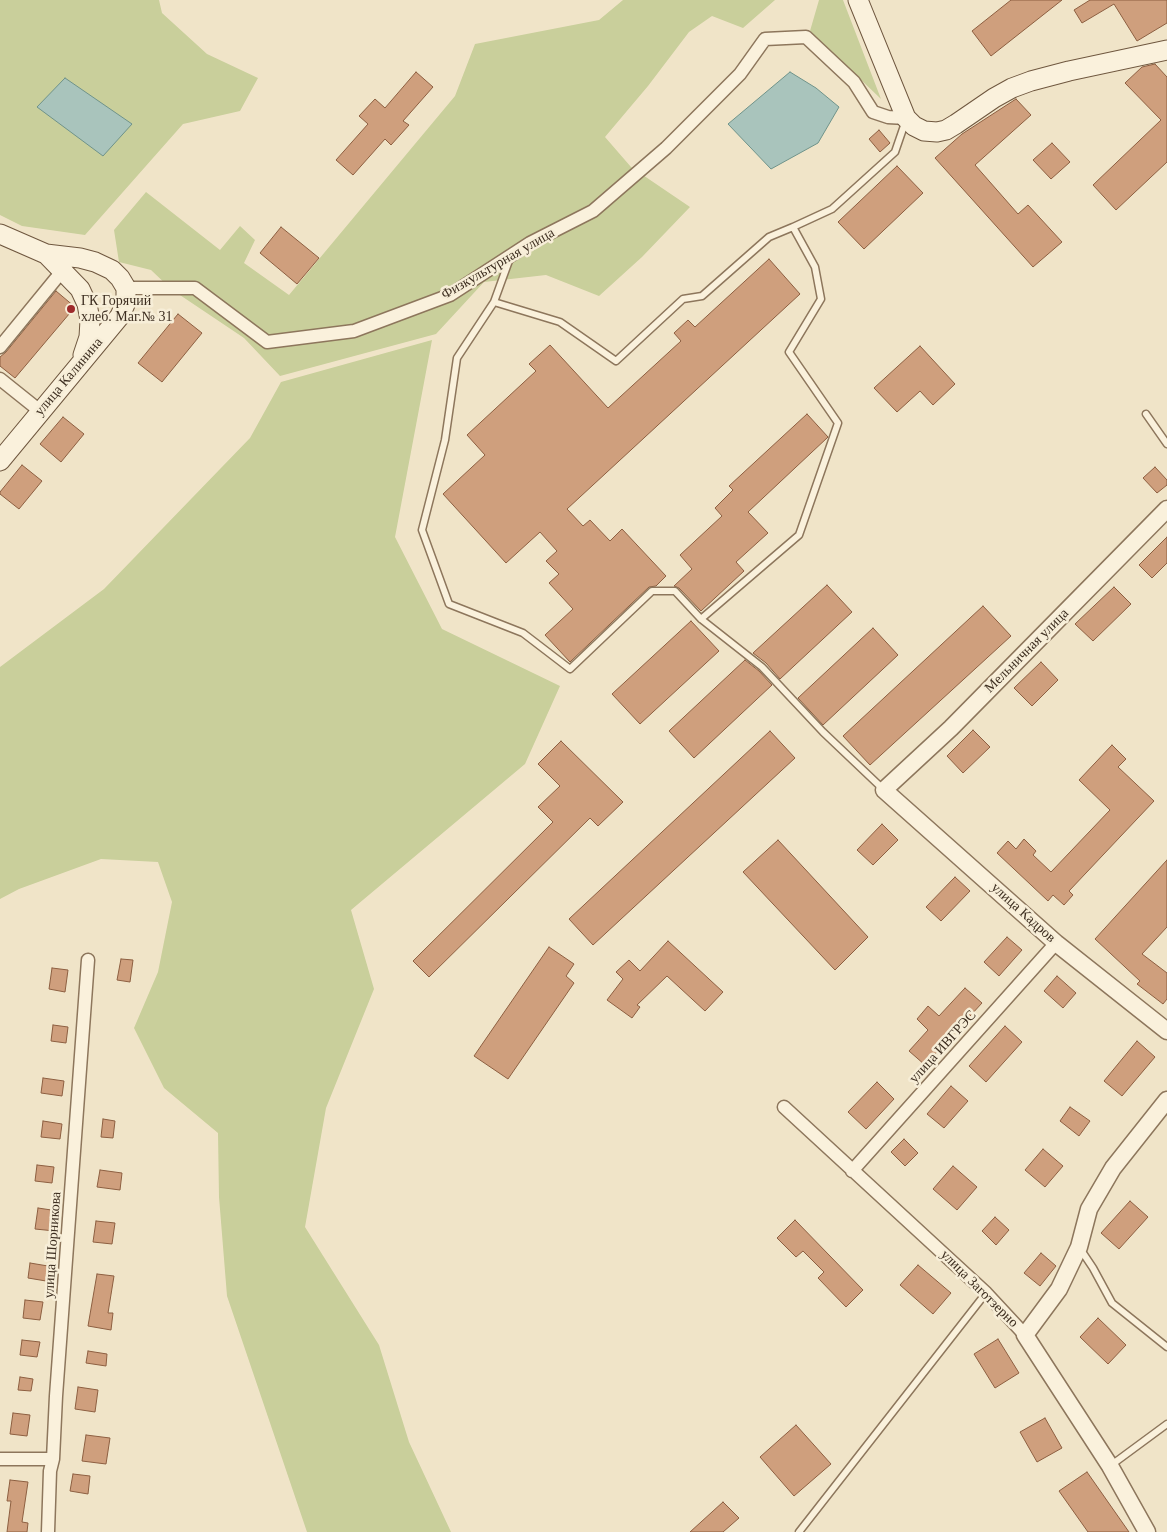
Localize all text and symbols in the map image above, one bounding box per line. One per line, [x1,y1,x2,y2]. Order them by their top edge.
street label: Физкультурная улица [438,225,558,303]
place label: ГК Горячий хлеб. Маг.№ 31 [81,293,173,326]
marker: ГК Горячий хлеб. Маг.№ 31 [65,303,77,315]
street label: улица Калинина [31,335,107,419]
street label: Мельничная улица [981,605,1073,697]
street label: улица Кадров [987,880,1059,946]
street label: улица ИВГРЭС [906,1007,980,1087]
street label: улица Шорникова [41,1191,65,1299]
street label: улица Заготзерно [937,1247,1021,1331]

